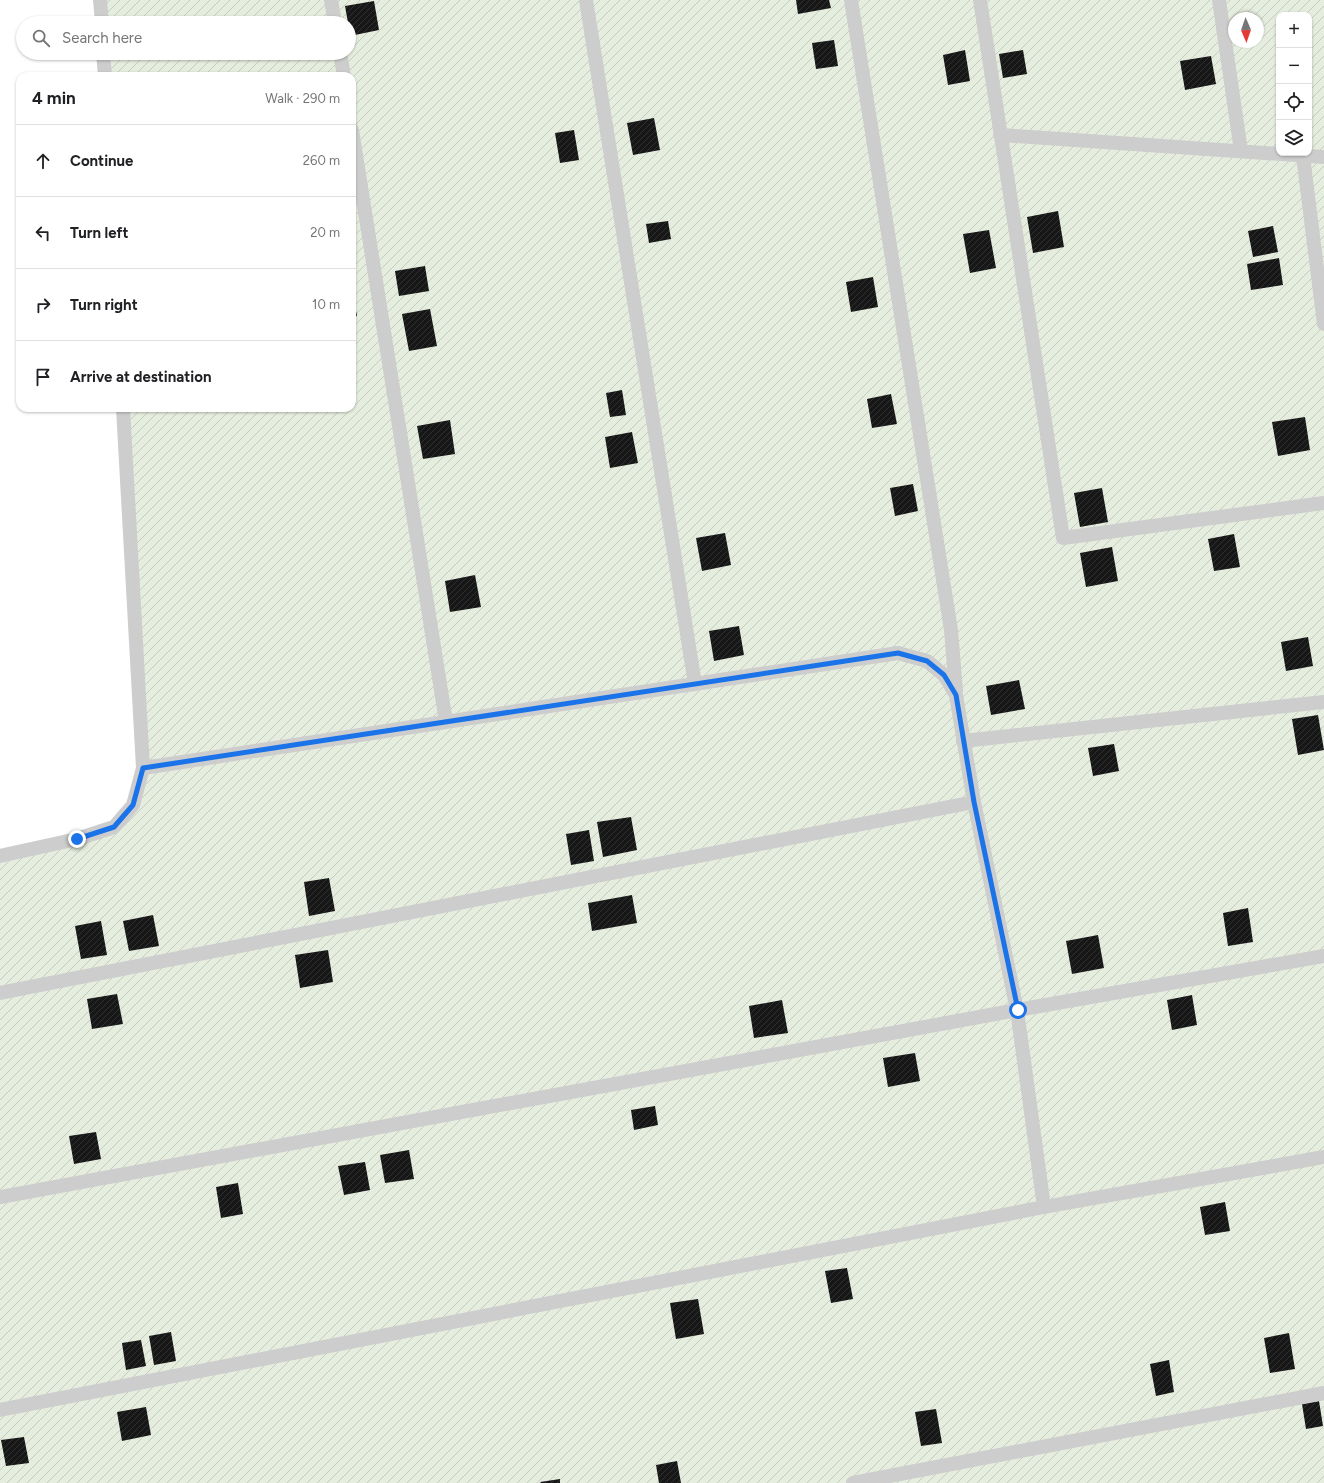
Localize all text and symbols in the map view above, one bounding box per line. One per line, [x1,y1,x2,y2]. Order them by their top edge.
north arrow [1228,12,1264,48]
map controls [1276,12,1312,156]
button: + [1276,12,1312,48]
search box [16,16,356,60]
icon: search [30,27,52,49]
text: Search here [62,29,142,47]
button: − [1276,48,1312,84]
button: locate [1276,84,1312,120]
text: 4 min [32,88,76,108]
text: Walk · 290 m [265,91,340,106]
button: layers [1276,120,1312,156]
icon: ahead [32,150,54,172]
text: Continue [70,152,133,170]
text: 260 m [303,153,340,168]
icon: left [32,222,54,244]
text: Turn left [70,224,128,242]
text: 20 m [310,225,340,240]
icon: right [32,294,54,316]
text: Turn right [70,296,138,314]
text: 10 m [312,297,340,312]
icon: arrive [32,366,54,388]
text: Arrive at destination [70,368,211,386]
route end [68,830,86,848]
route start [1009,1001,1027,1019]

